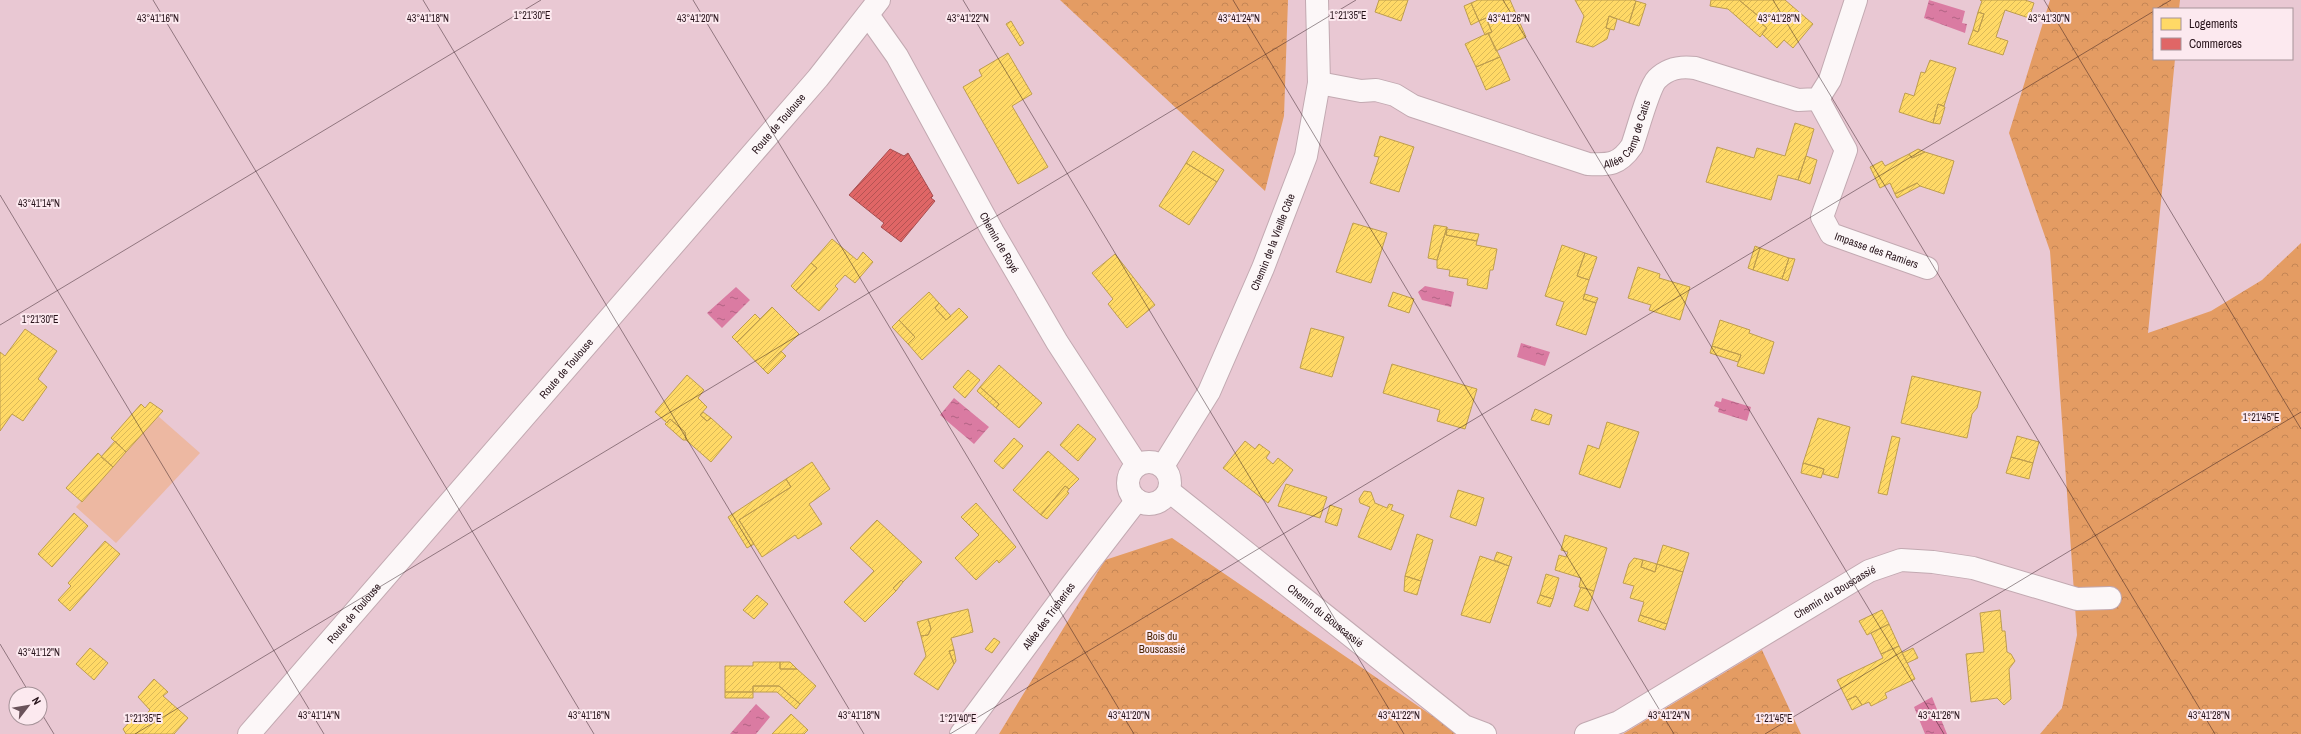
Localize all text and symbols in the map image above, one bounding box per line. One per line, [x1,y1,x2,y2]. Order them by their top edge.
legend [2153,8,2293,60]
text: 1°21'30"E [514,9,550,22]
text: 1°21'35"E [1330,9,1366,22]
text: 43°41'16"N [137,12,179,25]
text: 43°41'18"N [407,12,449,25]
text: 43°41'20"N [677,12,719,25]
text: 43°41'22"N [947,12,989,25]
text: 43°41'24"N [1218,12,1260,25]
text: 43°41'26"N [1488,12,1530,25]
text: 43°41'28"N [1758,12,1800,25]
text: 43°41'30"N [2028,12,2070,25]
text: Logements [2189,16,2238,32]
text: Commerces [2189,36,2242,52]
street label: Route de Toulouse [748,91,808,157]
street label: Allée Camp de Catis [1602,98,1653,171]
street label: Chemin de la Vieille Côte [1247,192,1298,293]
text: 43°41'14"N [18,197,60,210]
street label: Chemin de Royé [977,210,1022,275]
street label: Impasse des Ramiers [1833,229,1921,272]
text: 1°21'30"E [22,313,58,326]
street label: Route de Toulouse [536,335,596,401]
text: 1°21'45"E [2243,411,2279,424]
street label: Chemin du Bouscassié [1791,562,1877,622]
street label: Allée des Tricheries [1019,579,1078,653]
street label: Route de Toulouse [324,580,384,646]
street label: Chemin du Bouscassié [1285,581,1366,650]
park label: Bois du Bouscassié [1139,629,1185,656]
text: 43°41'12"N [18,646,60,659]
north arrow [8,686,48,726]
text: N [29,694,44,707]
text: 43°41'14"N [298,709,340,722]
text: 43°41'16"N [568,709,610,722]
text: 43°41'18"N [838,709,880,722]
text: 43°41'20"N [1108,709,1150,722]
text: 43°41'22"N [1378,709,1420,722]
text: 43°41'24"N [1648,709,1690,722]
text: 43°41'26"N [1918,709,1960,722]
text: 43°41'28"N [2188,709,2230,722]
text: 1°21'35"E [125,712,161,725]
text: 1°21'40"E [940,712,976,725]
text: 1°21'45"E [1756,712,1792,725]

